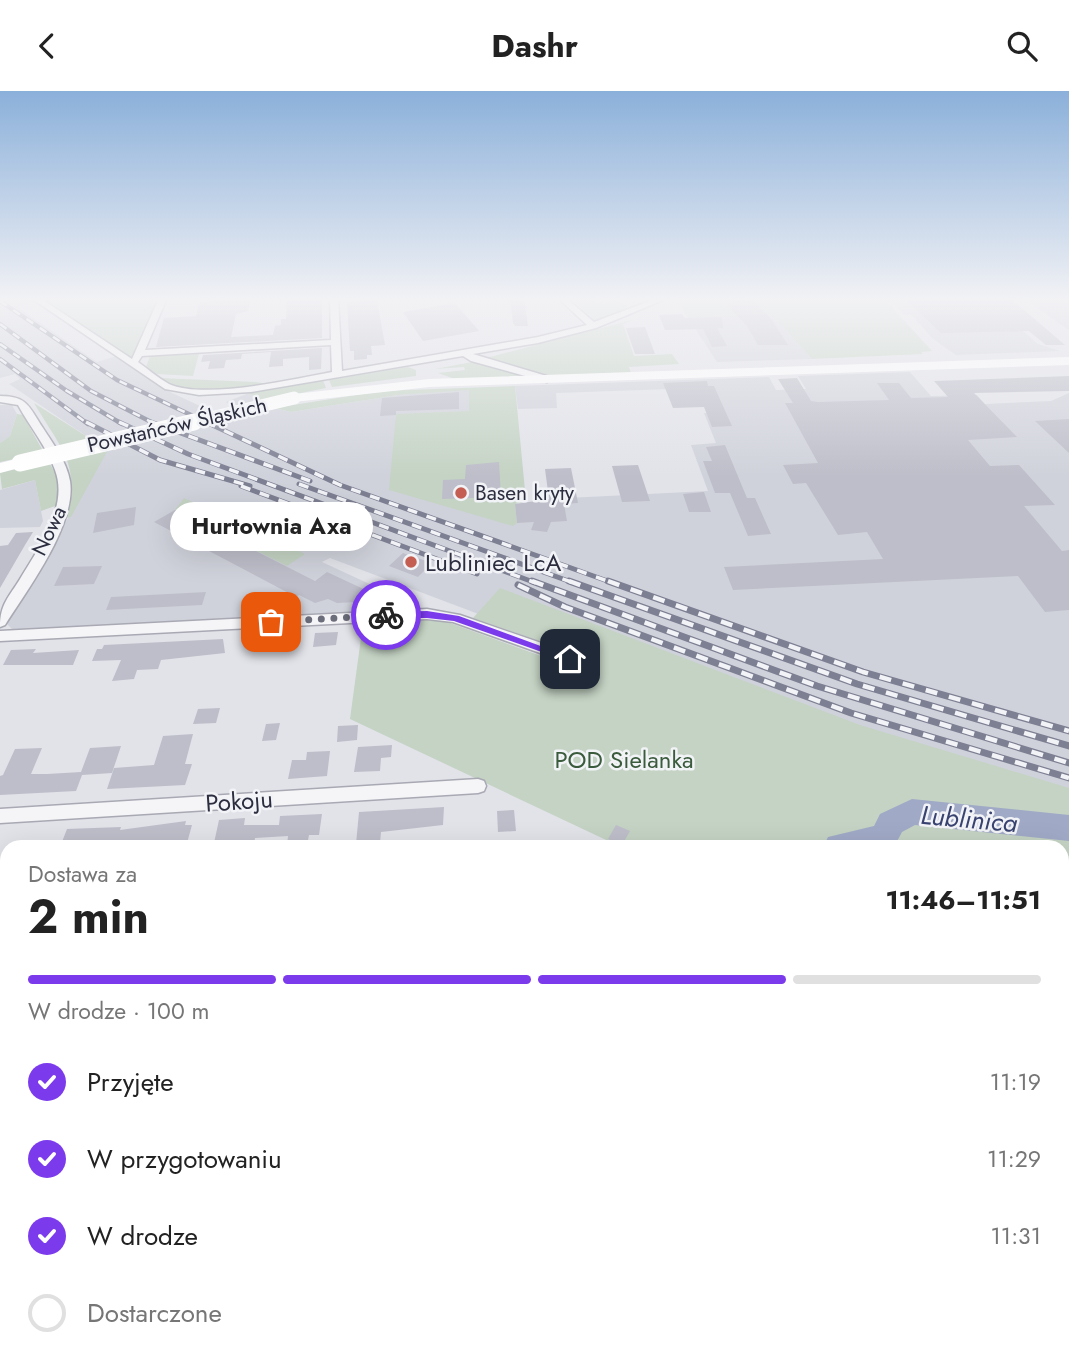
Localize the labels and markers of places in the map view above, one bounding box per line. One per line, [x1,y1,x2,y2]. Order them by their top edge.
place label: Basen kryty [475,478,575,508]
marker: Basen kryty [453,485,469,501]
callout: Hurtownia Axa [170,503,372,552]
place label: Lubliniec LcA [425,545,562,580]
marker: Lubliniec LcA [403,554,419,570]
pin [241,592,301,652]
pin [540,629,600,689]

